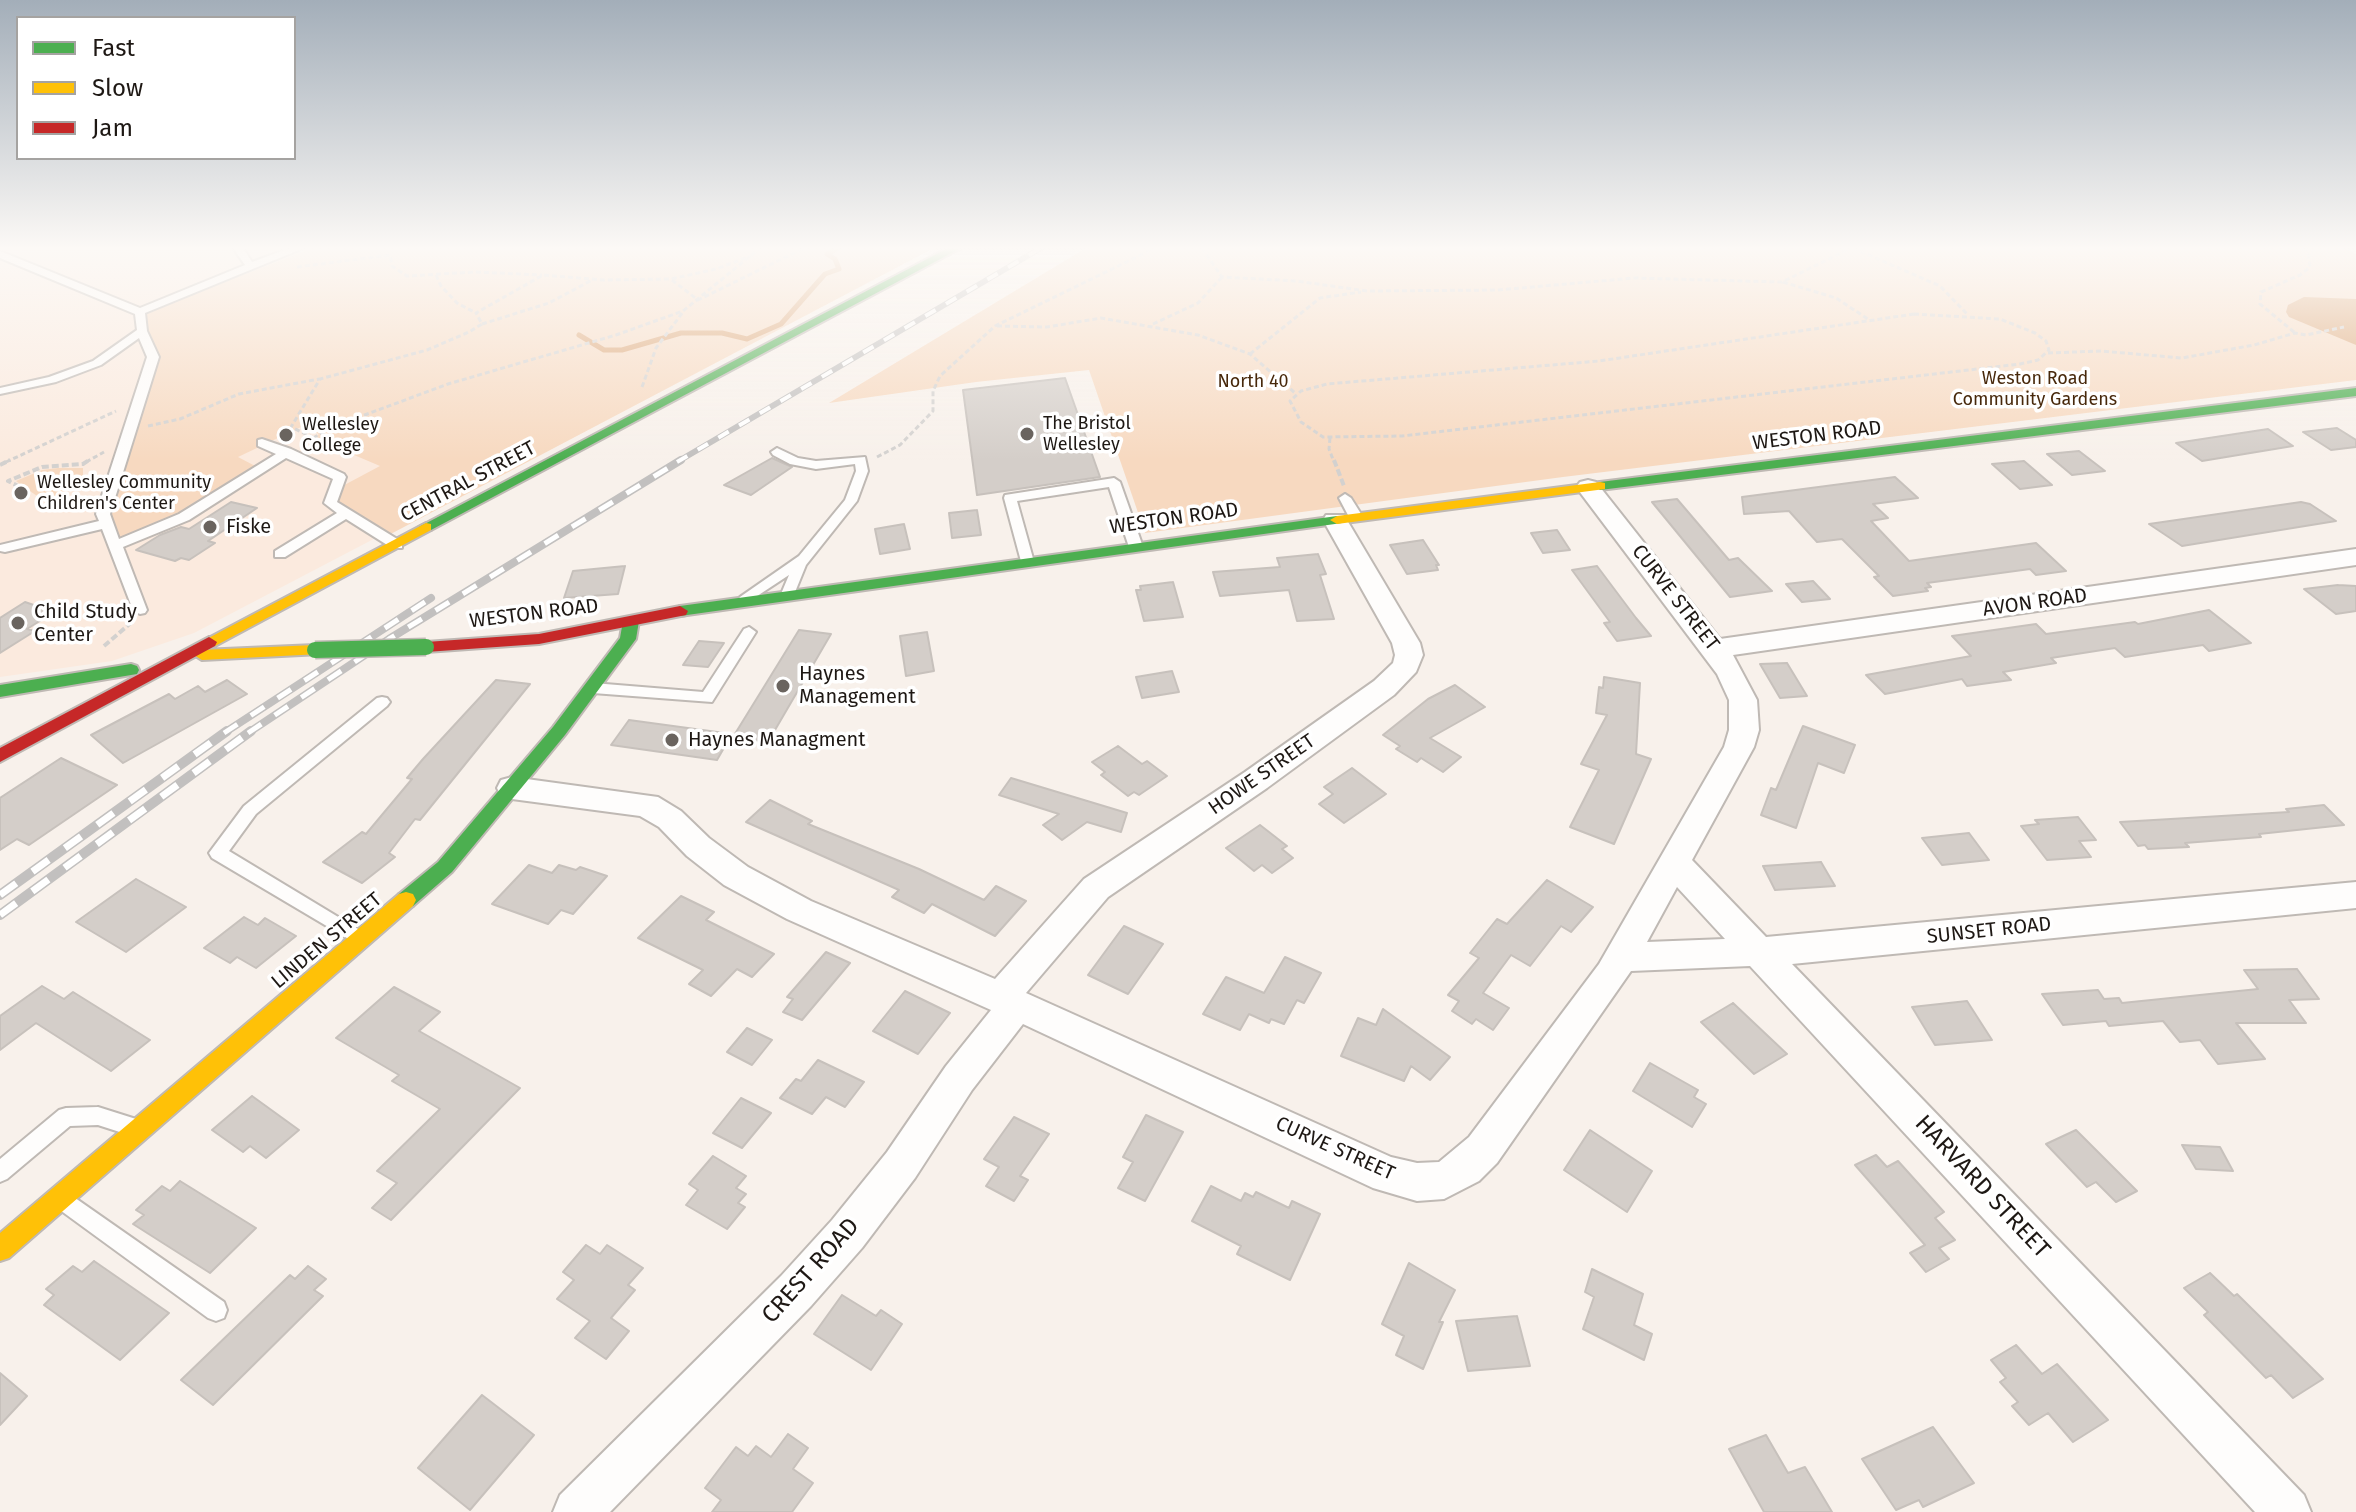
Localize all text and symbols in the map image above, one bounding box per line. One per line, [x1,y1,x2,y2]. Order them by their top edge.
legend [16,16,296,160]
text: Fast [92,34,135,62]
text: Slow [92,74,143,102]
text: Jam [92,114,133,142]
park label: Weston Road Community Gardens [1953,368,2117,410]
park label: North 40 [1217,371,1289,393]
place label: The Bristol Wellesley [1043,413,1131,456]
place label: Wellesley College [302,414,379,456]
street label: WESTON ROAD [1751,416,1883,456]
marker: The Bristol Wellesley [1018,425,1036,443]
marker: Wellesley College [277,426,295,444]
street label: CENTRAL STREET [396,436,540,528]
place label: Wellesley Community Children's Center [37,472,211,514]
marker: Wellesley Community Children's Center [12,484,30,502]
street label: WESTON ROAD [1108,498,1240,540]
place label: Fiske [226,515,271,539]
marker: Fiske [201,518,219,536]
street label: CURVE STREET [1626,540,1724,656]
street label: AVON ROAD [1981,584,2089,622]
street label: WESTON ROAD [468,594,600,634]
place label: Child Study Center [34,600,137,647]
marker: Child Study Center [9,614,27,632]
place label: Haynes Management [799,662,916,709]
marker: Haynes Management [774,677,792,695]
place label: Haynes Managment [688,728,865,752]
street label: HOWE STREET [1204,729,1320,821]
marker: Haynes Managment [663,731,681,749]
street label: LINDEN STREET [267,888,387,994]
street label: SUNSET ROAD [1926,913,2052,949]
street label: HARVARD STREET [1908,1109,2056,1265]
street label: CURVE STREET [1272,1112,1398,1186]
street label: CREST ROAD [756,1212,866,1330]

